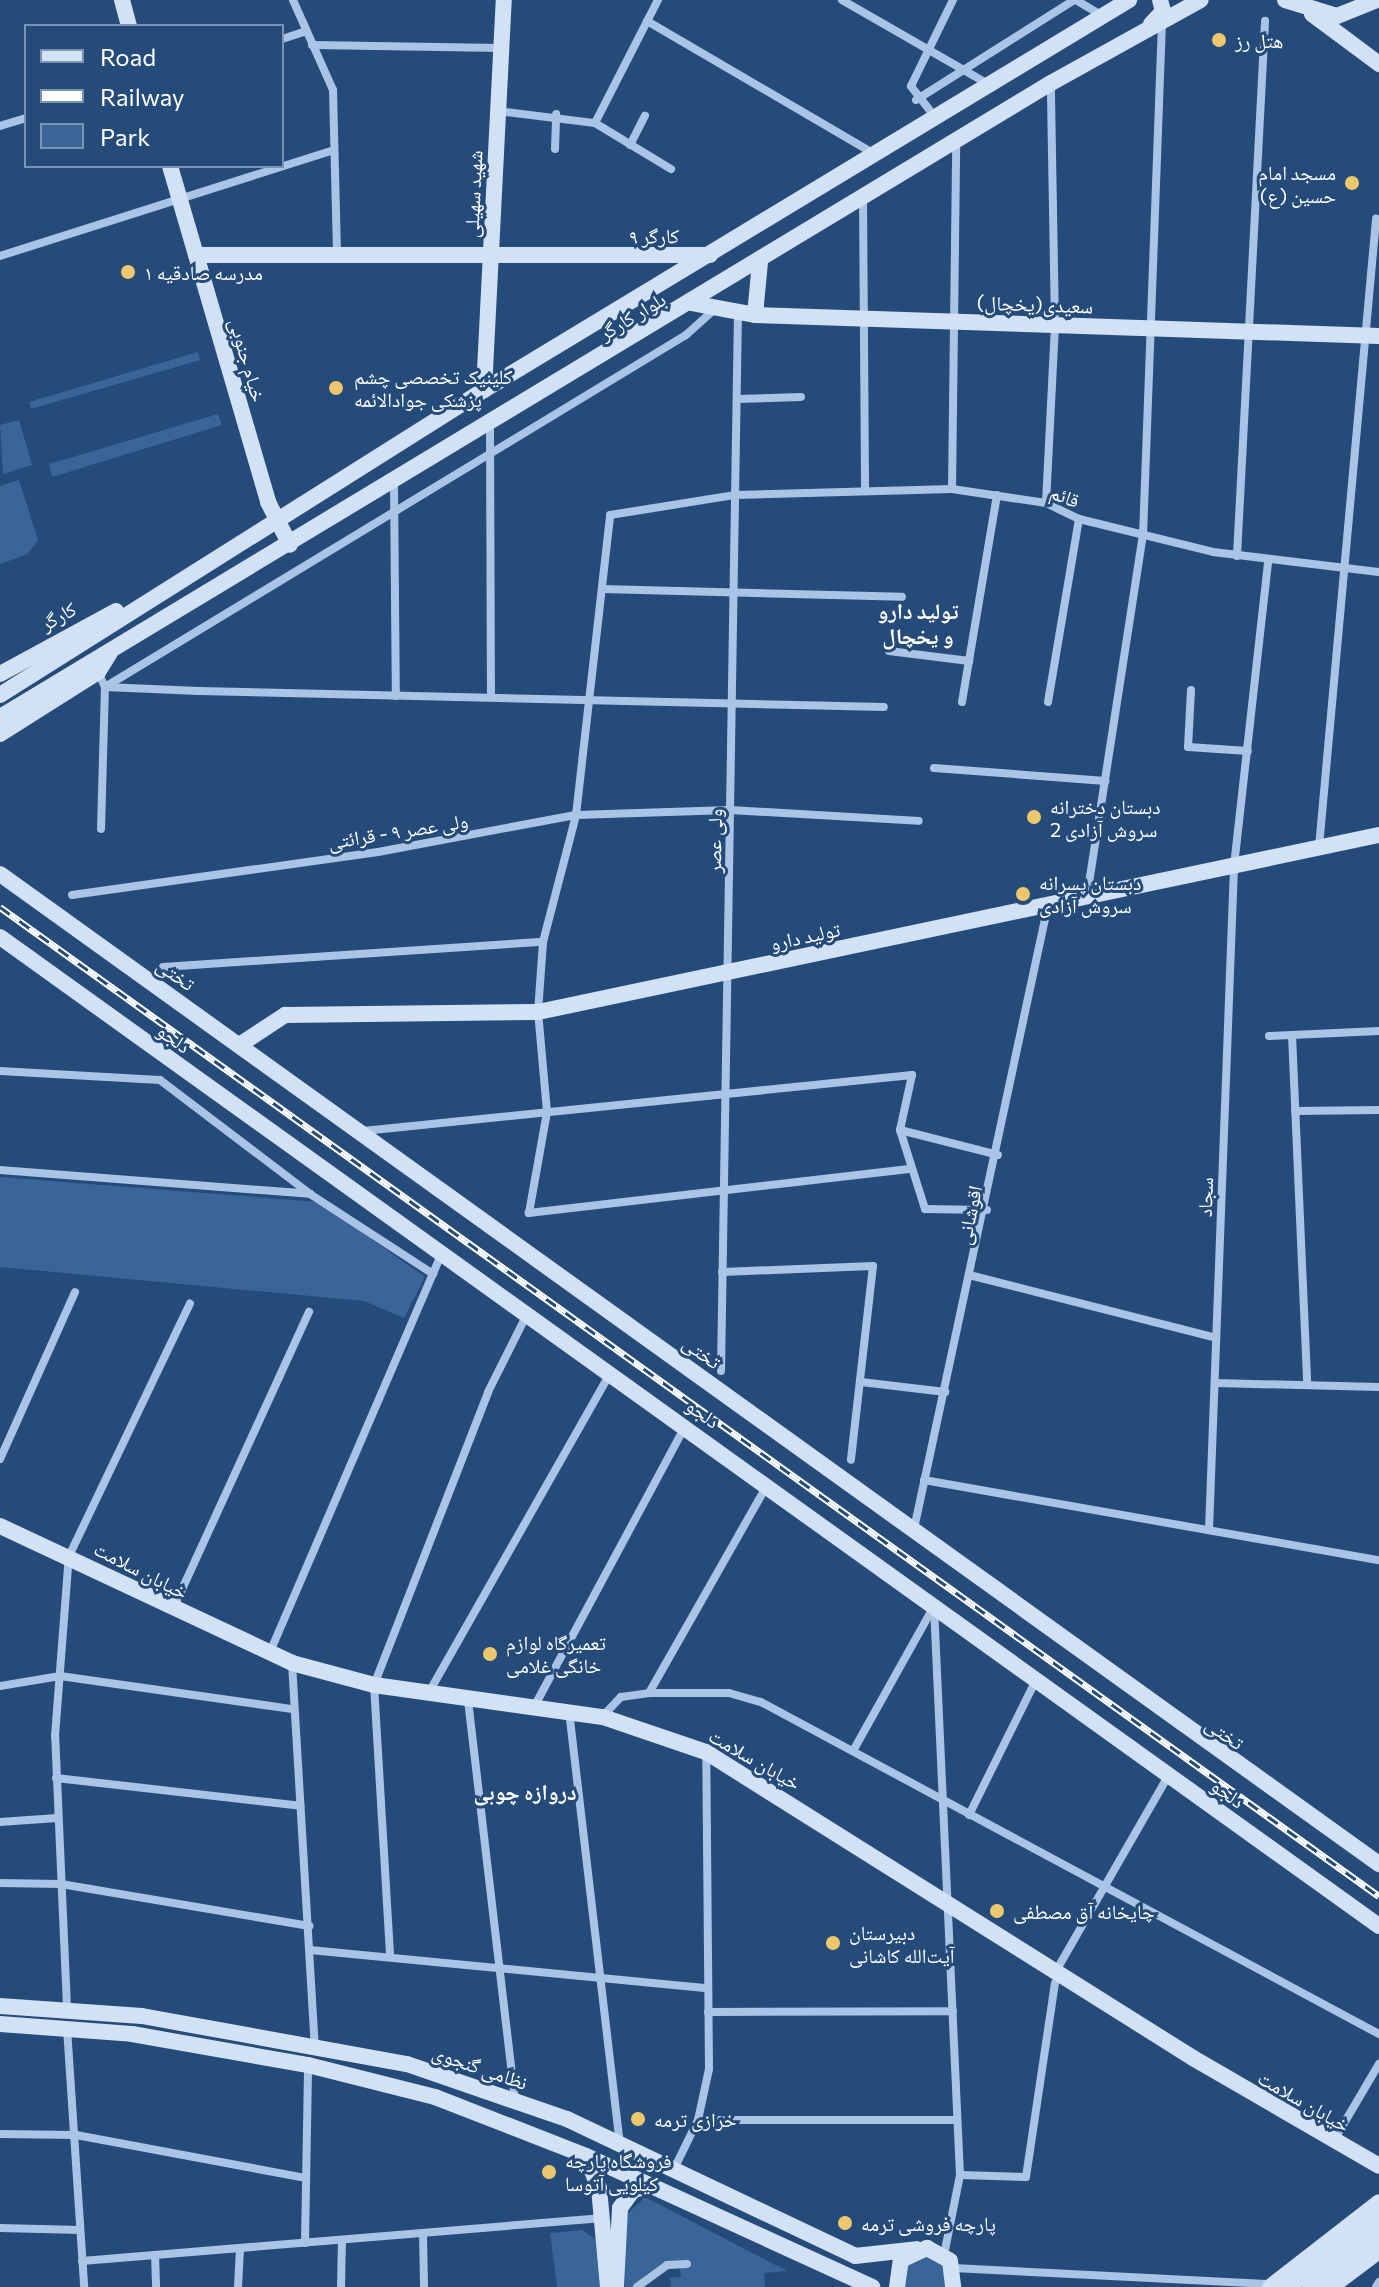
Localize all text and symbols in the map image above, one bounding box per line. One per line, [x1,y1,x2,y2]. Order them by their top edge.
legend [24,24,284,168]
place label: هتل رز [1235,28,1283,52]
marker: هتل رز [1210,31,1228,49]
text: Road [100,42,156,71]
text: Railway [100,82,185,111]
text: Park [100,122,150,151]
street label: شهید سهیلی [459,149,487,239]
place label: مسجد امام حسین (ع) [1258,160,1336,207]
marker: مسجد امام حسین (ع) [1343,174,1361,192]
street label: کارگر ۹ [629,224,679,248]
place label: مدرسه صادقیه ۱ [144,260,263,284]
marker: مدرسه صادقیه ۱ [119,263,137,281]
street label: بلوار کارگر [594,287,670,345]
street label: سعیدی(یخچال) [976,290,1094,318]
street label: خیام جنوبی [225,315,271,405]
place label: کلینیک تخصصی چشم پزشکی جوادالائمه [354,364,512,411]
marker: کلینیک تخصصی چشم پزشکی جوادالائمه [325,377,347,399]
street label: قائم [1047,480,1083,512]
street label: کارگر [36,596,80,636]
district label: تولید دارو و یخچال [878,597,958,648]
place label: دبستان دخترانه سروش آزادی 2 [1050,794,1160,841]
street label: ولی عصر ۹ - قرائتی [326,808,470,854]
street label: ولی عصر [701,808,727,874]
marker: دبستان دخترانه سروش آزادی 2 [1025,808,1043,826]
place label: دبستان پسرانه سروش آزادی [1039,870,1141,917]
marker: دبستان پسرانه سروش آزادی [1014,885,1032,903]
street label: تولید دارو [768,917,842,955]
street label: تختی [152,952,200,996]
street label: دلجو [153,1018,195,1058]
street label: سجاد [1192,1177,1218,1217]
street label: اقوشانی [951,1183,987,1247]
street label: تختی [678,1330,726,1374]
street label: دلجو [682,1393,724,1433]
street label: خیابان سلامت [90,1536,192,1604]
place label: تعمیرگاه لوازم خانگی غلامی [506,1630,606,1677]
marker: تعمیرگاه لوازم خانگی غلامی [481,1645,499,1663]
street label: تختی [1201,1711,1249,1755]
street label: خیابان سلامت [705,1723,805,1795]
street label: دلجو [1207,1773,1249,1813]
district label: دروازه چوبی [473,1779,577,1805]
place label: چایخانه آق مصطفی [1013,1899,1155,1923]
marker: چایخانه آق مصطفی [988,1902,1006,1920]
place label: دبیرستان آیت‌الله کاشانی [849,1920,955,1967]
marker: دبیرستان آیت‌الله کاشانی [824,1934,842,1952]
street label: نظامی گنجوی [429,2040,531,2094]
street label: خیابان سلامت [1254,2065,1354,2137]
place label: خرازی ترمه [654,2107,737,2131]
marker: خرازی ترمه [629,2110,647,2128]
place label: فروشگاه پارچه کیلویی آتوسا [565,2148,672,2195]
marker: فروشگاه پارچه کیلویی آتوسا [540,2163,558,2181]
place label: پارچه فروشی ترمه [861,2211,996,2235]
marker: پارچه فروشی ترمه [836,2214,854,2232]

